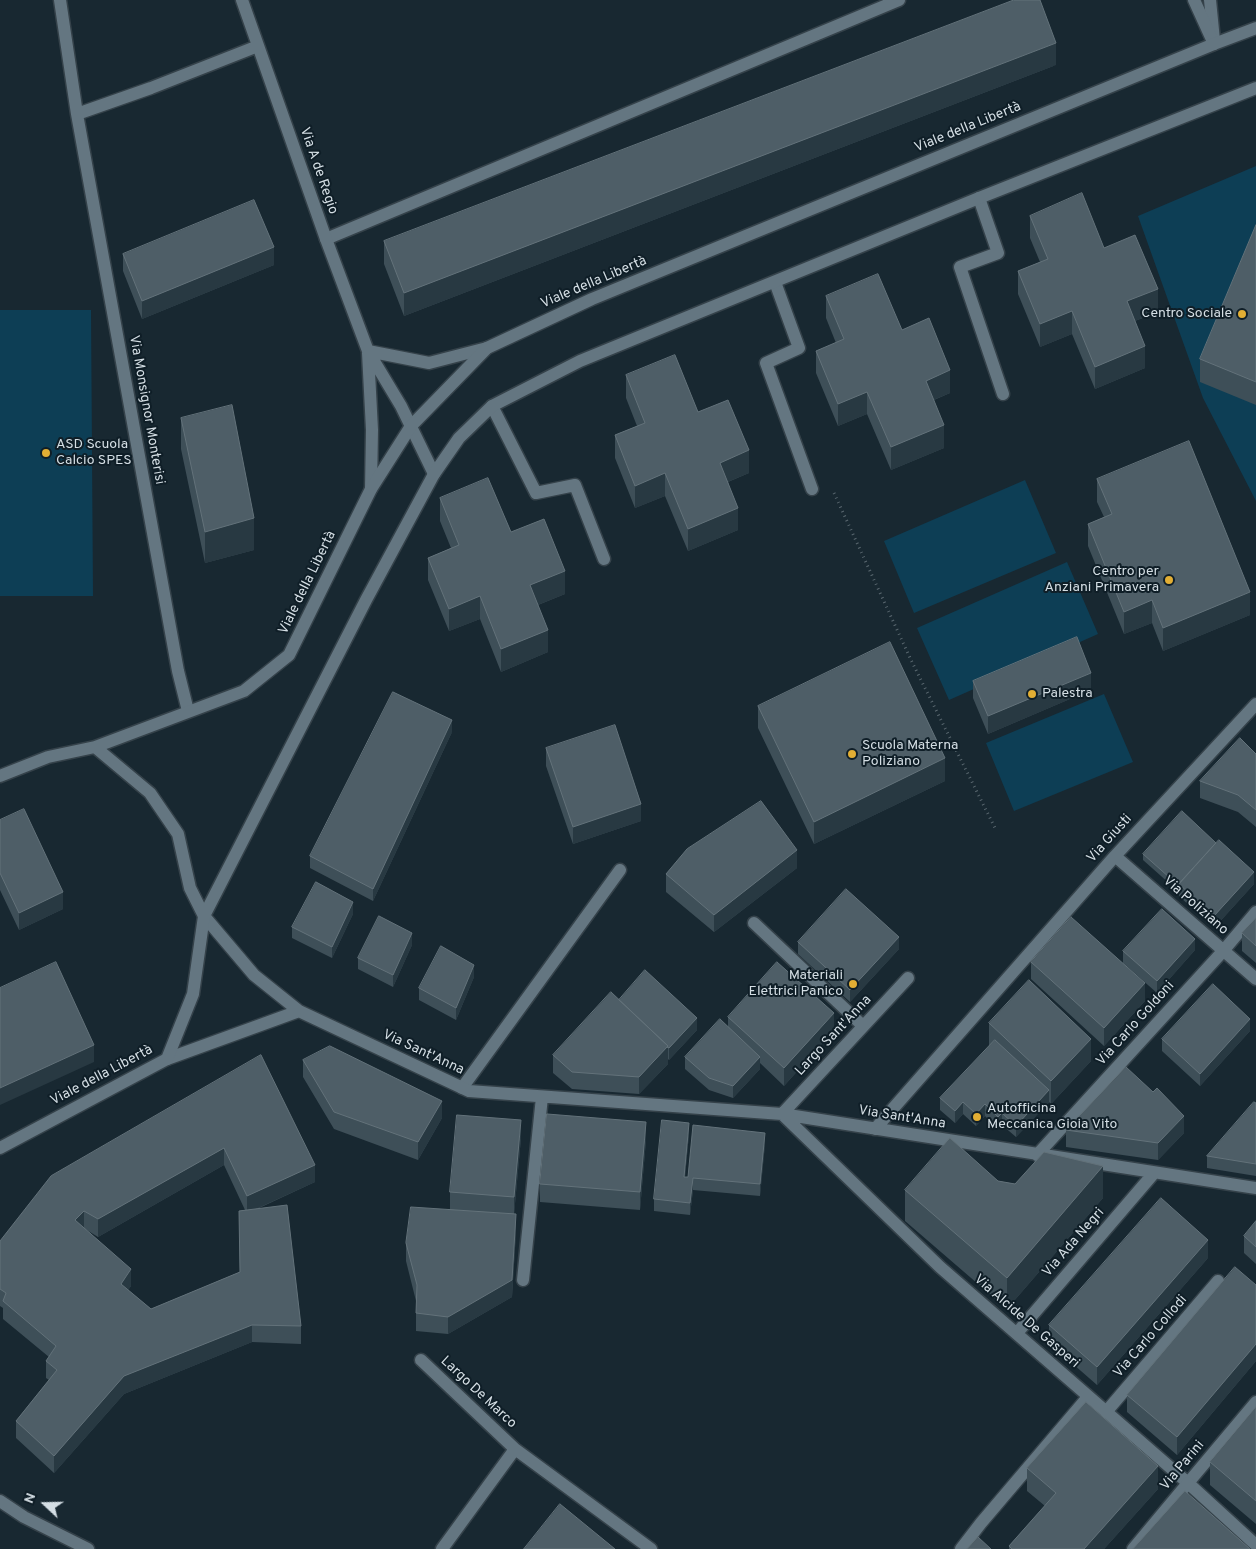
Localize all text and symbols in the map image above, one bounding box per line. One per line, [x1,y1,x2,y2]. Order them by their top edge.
street label: Viale della Libertà [912,99,1024,157]
street label: Via A de Regio [295,125,341,217]
street label: Viale della Libertà [539,253,649,313]
place label: Centro Sociale [1141,306,1232,322]
marker: Centro Sociale [1236,308,1248,320]
street label: Via Monsignor Monterisi [125,334,167,486]
place label: ASD Scuola Calcio SPES [56,437,132,470]
marker: ASD Scuola Calcio SPES [40,447,52,459]
street label: Viale della Libertà [276,528,340,638]
place label: Centro per Anziani Primavera [1044,564,1159,596]
marker: Centro per Anziani Primavera [1163,574,1175,586]
place label: Palestra [1042,686,1093,702]
marker: Palestra [1026,688,1038,700]
place label: Scuola Materna Poliziano [862,738,958,770]
marker: Scuola Materna Poliziano [846,748,858,760]
street label: Via Giusti [1084,811,1136,867]
street label: Via Poliziano [1159,873,1231,939]
place label: Materiali Elettrici Panico [749,968,843,1000]
marker: Materiali Elettrici Panico [847,978,859,990]
street label: Via Carlo Goldoni [1094,978,1178,1070]
street label: Largo Sant'Anna [792,992,876,1080]
street label: Via Sant'Anna [380,1027,466,1079]
street label: Viale della Libertà [48,1042,156,1110]
place label: Autofficina Meccanica Gioia Vito [987,1101,1117,1134]
street label: Via Sant'Anna [857,1103,947,1133]
marker: Autofficina Meccanica Gioia Vito [971,1111,983,1123]
street label: Via Ada Negri [1039,1205,1109,1281]
street label: Via Alcide De Gasperi [970,1272,1082,1372]
street label: Via Carlo Collodi [1111,1292,1191,1382]
street label: Largo De Marco [436,1353,520,1433]
street label: Via Parini [1157,1438,1209,1494]
north arrow [20,1479,70,1529]
text: N [21,1491,40,1506]

